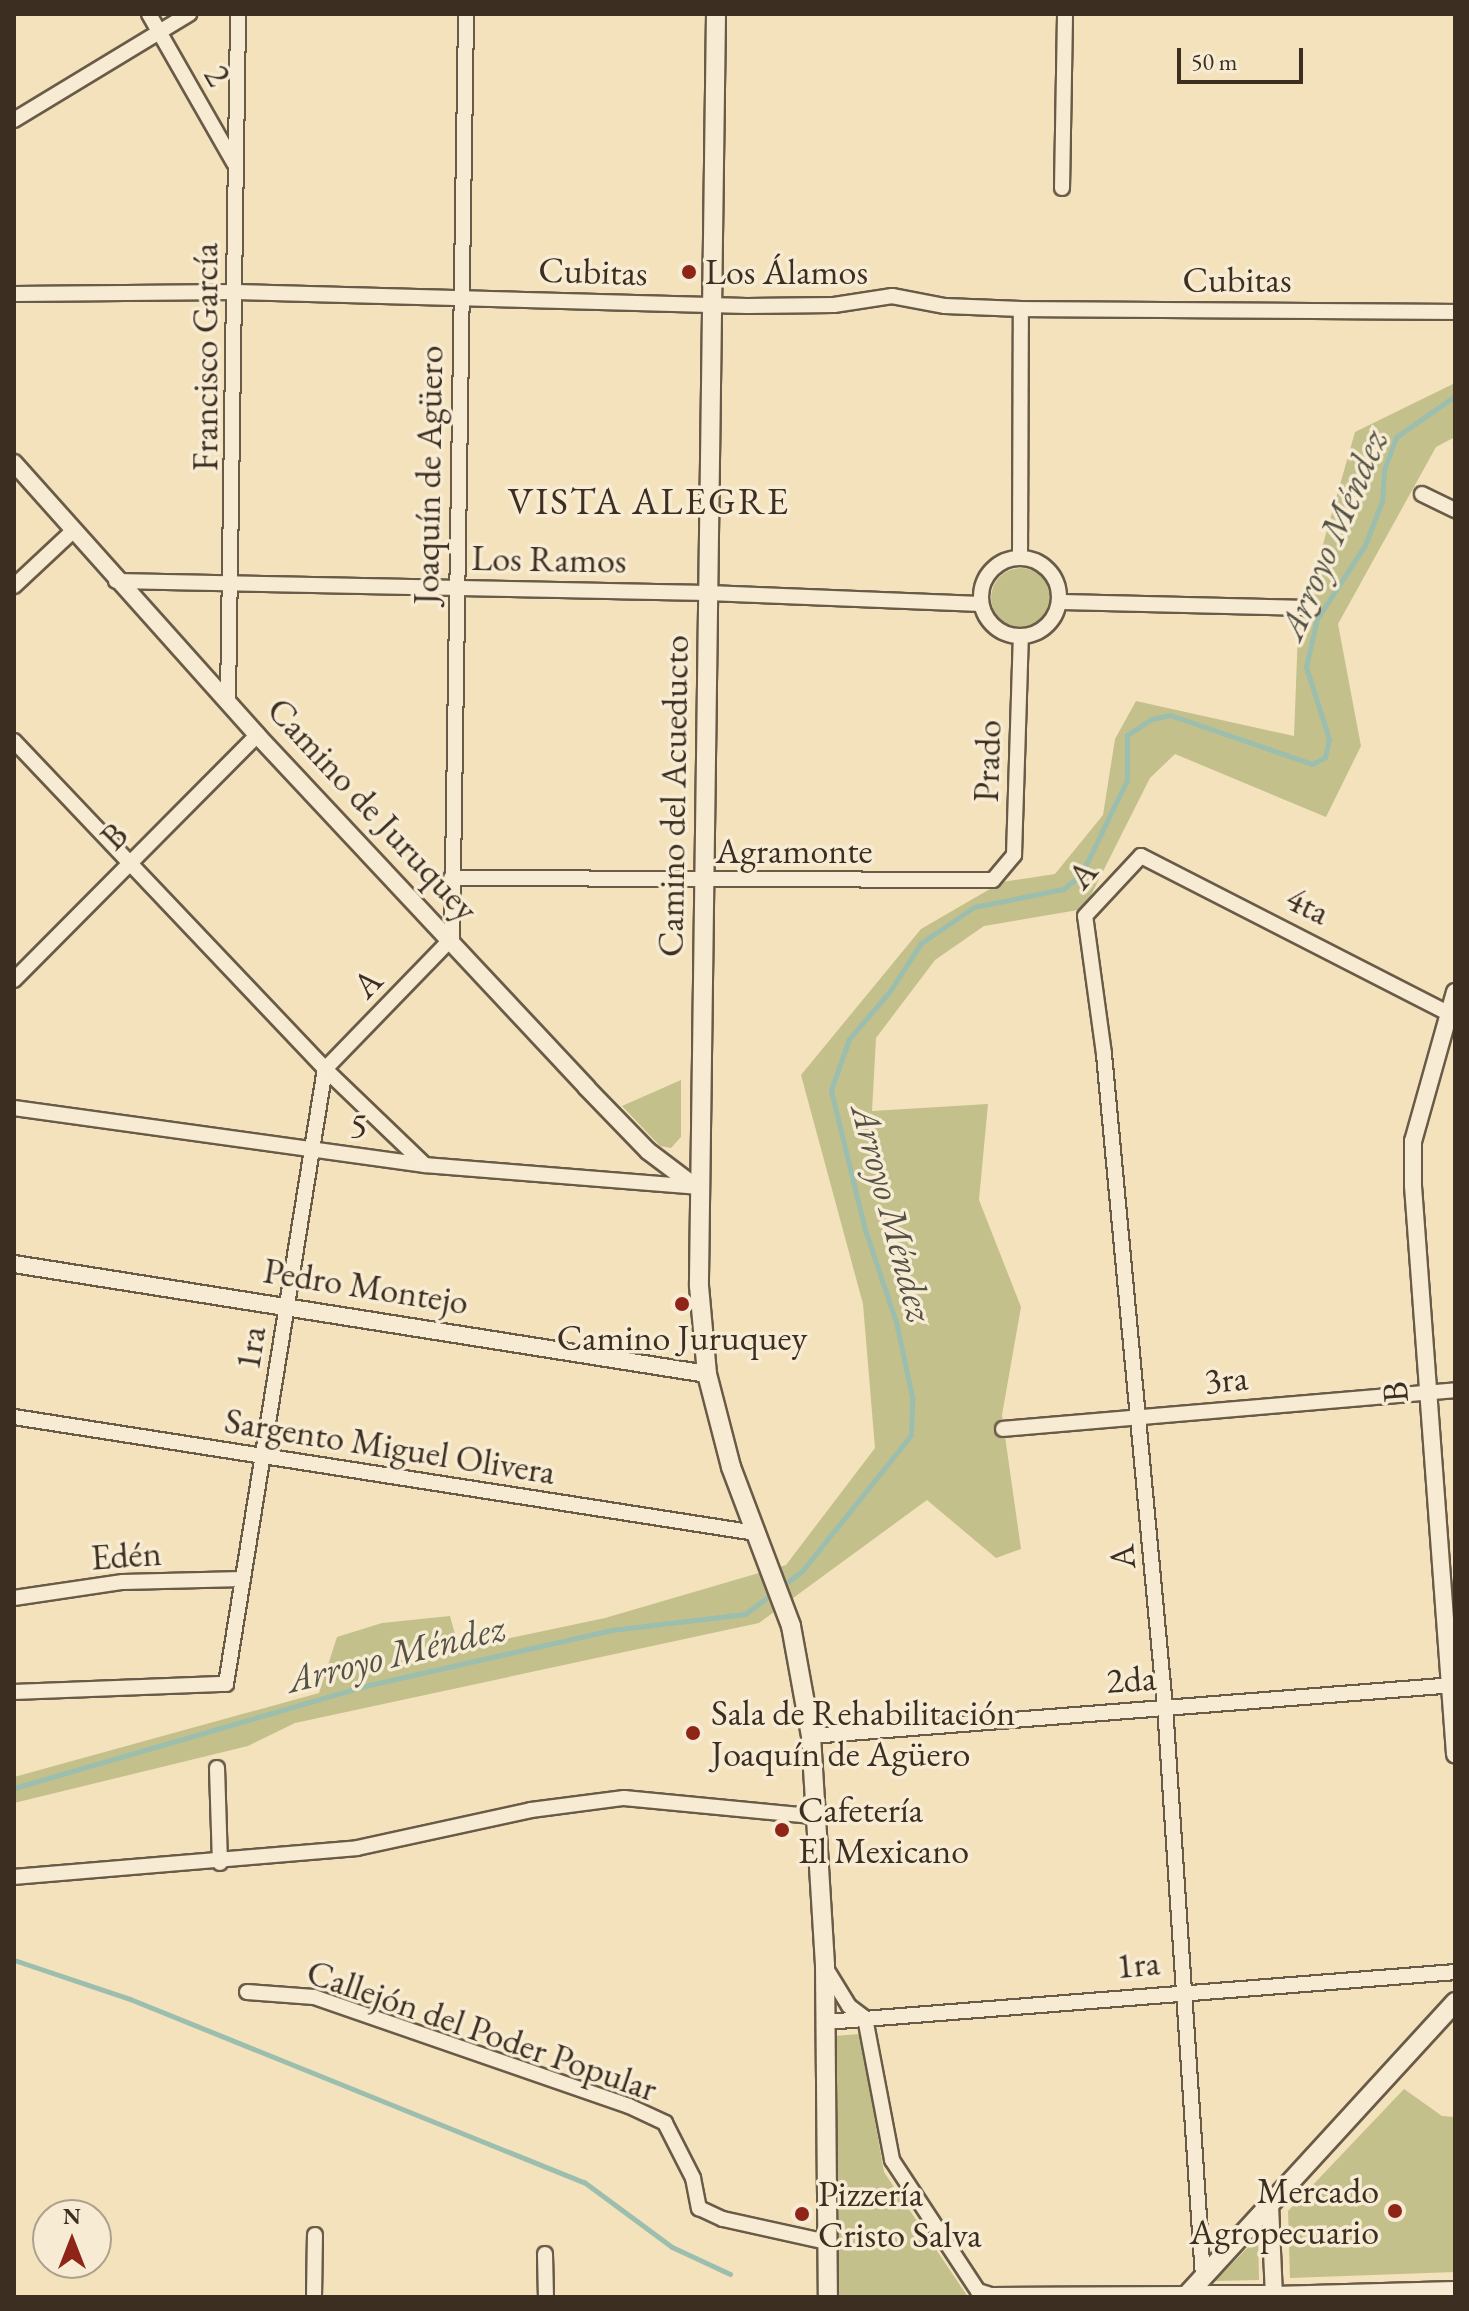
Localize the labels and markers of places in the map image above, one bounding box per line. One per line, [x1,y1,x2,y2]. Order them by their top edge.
place label: Los Álamos [705,250,868,294]
marker: Los Álamos [680,263,698,281]
marker: Camino Juruquey [673,1295,691,1313]
place label: Camino Juruquey [557,1316,807,1360]
place label: Sala de Rehabilitación Joaquín de Agüero [711,1690,1015,1775]
marker: Sala de Rehabilitación Joaquín de Agüero [682,1722,704,1744]
place label: Cafetería El Mexicano [798,1787,969,1872]
marker: Cafetería El Mexicano [773,1821,791,1839]
place label: Mercado Agropecuario [1190,2168,1379,2253]
place label: Pizzería Cristo Salva [818,2171,982,2256]
marker: Mercado Agropecuario [1386,2202,1404,2220]
marker: Pizzería Cristo Salva [793,2205,811,2223]

